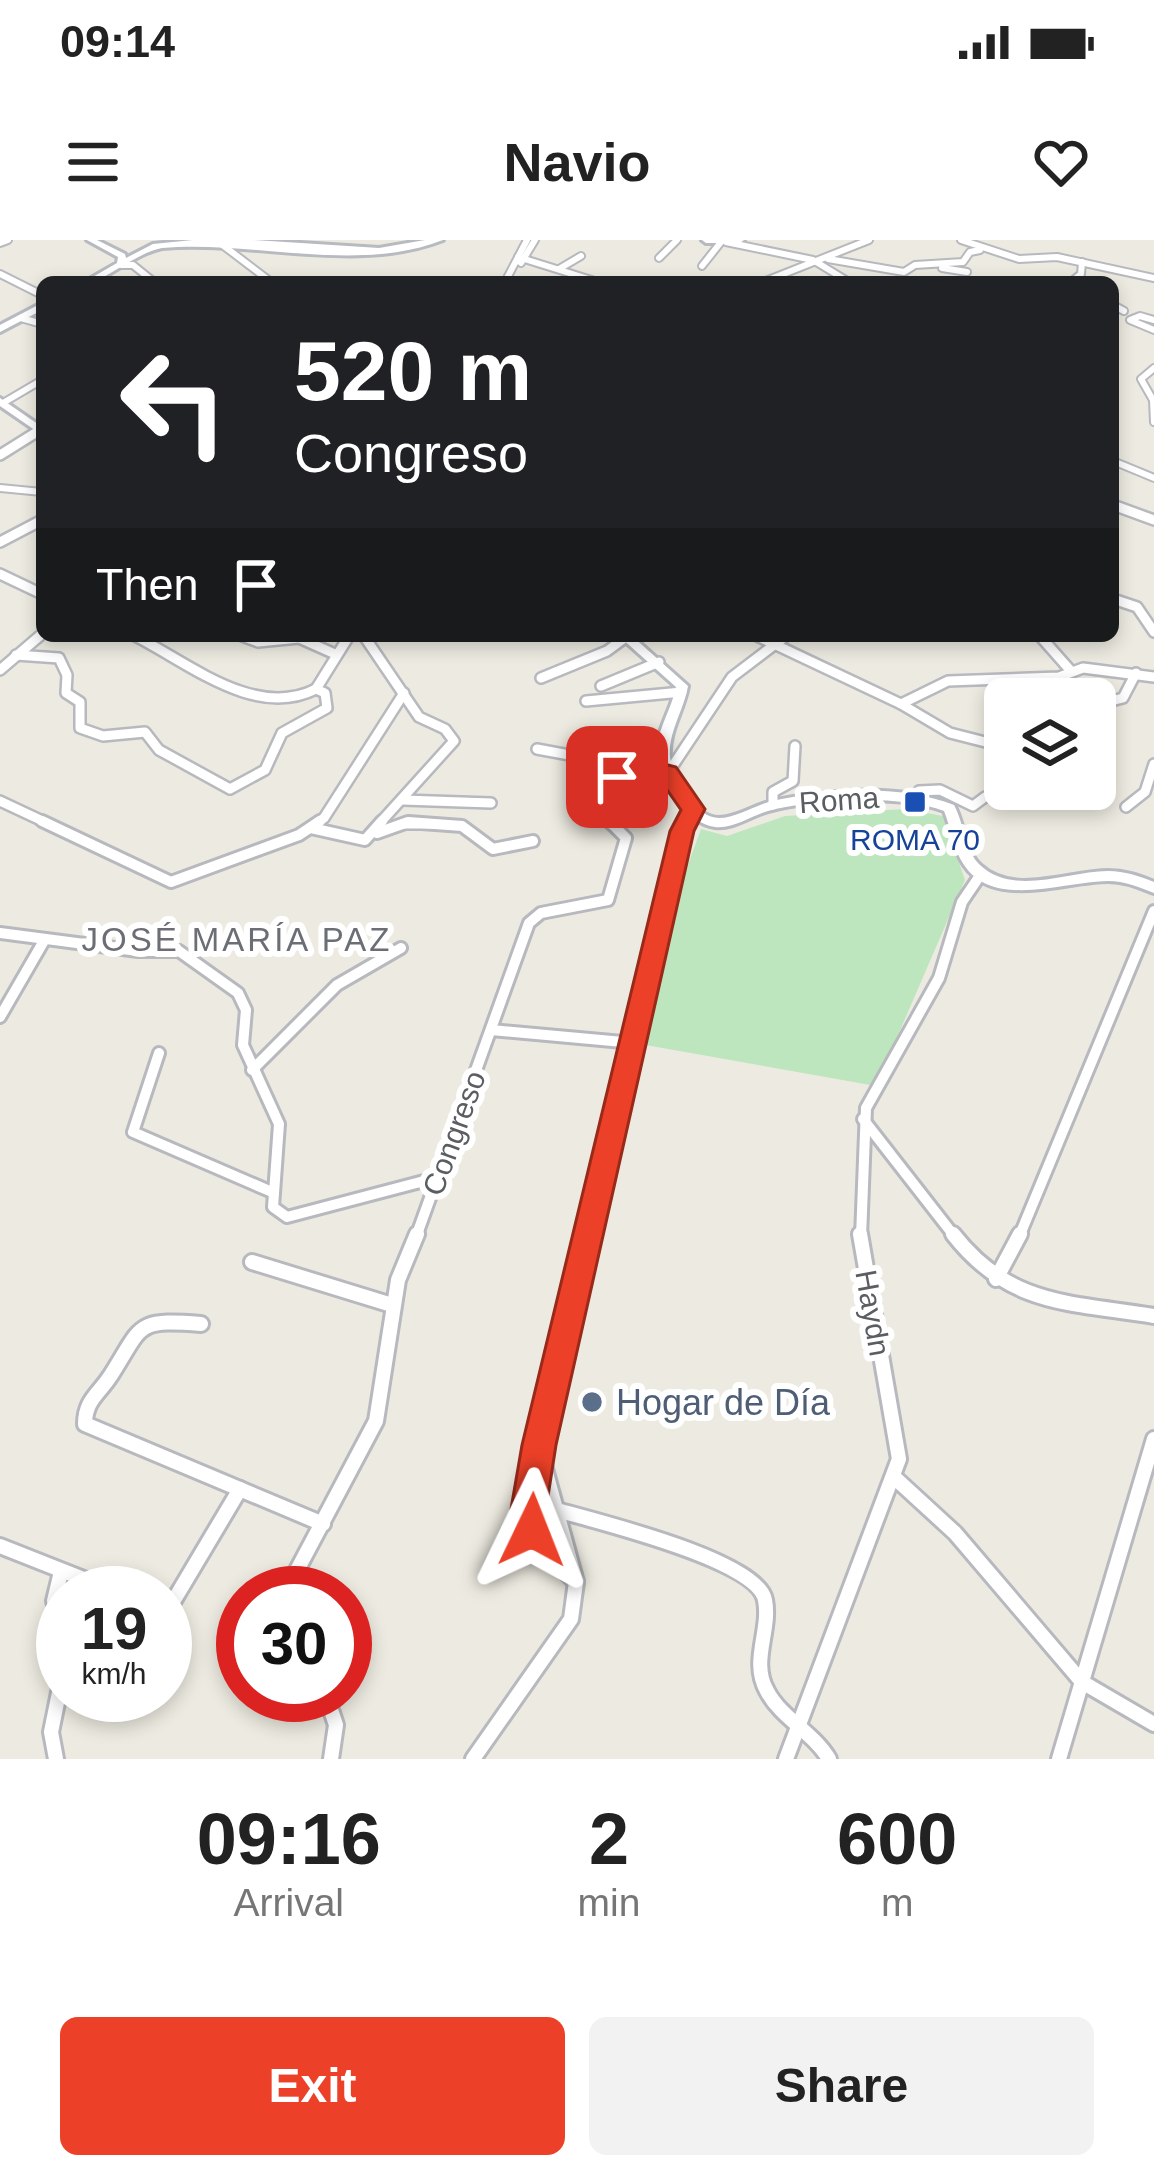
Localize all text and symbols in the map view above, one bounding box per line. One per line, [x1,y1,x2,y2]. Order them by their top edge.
text: 09:14 [60,16,175,67]
icon: menu [60,129,126,195]
icon: heart [1028,129,1094,195]
text: Navio [503,132,651,192]
icon: left [96,324,252,480]
text: 520 m [294,324,532,418]
text: Congreso [294,423,528,483]
icon: arrive [223,552,289,618]
text: Then [96,559,199,610]
map controls [984,678,1116,810]
button: layers [984,678,1116,810]
pin [566,726,668,828]
icon: arrive [584,744,650,810]
street label: Roma [798,781,880,819]
marker: ROMA 70 [902,789,928,815]
place label: ROMA 70 [850,823,980,856]
district label: JOSÉ MARÍA PAZ [82,921,392,958]
street label: Congreso [416,1066,492,1200]
street label: Haydn [849,1267,897,1359]
place label: Hogar de Día [616,1382,831,1423]
marker: Hogar de Día [579,1389,605,1415]
position arrow [469,1467,595,1593]
speed limit sign: 30 [216,1566,372,1722]
text: 19 [81,1595,147,1662]
text: km/h [81,1657,147,1690]
text: 09:16 [197,1799,381,1879]
text: 2 [589,1799,629,1879]
text: 600 [837,1799,957,1879]
text: Arrival [234,1881,344,1924]
text: min [578,1881,640,1924]
text: m [881,1881,913,1924]
button: Exit [60,2017,565,2155]
button: Share [589,2017,1094,2155]

